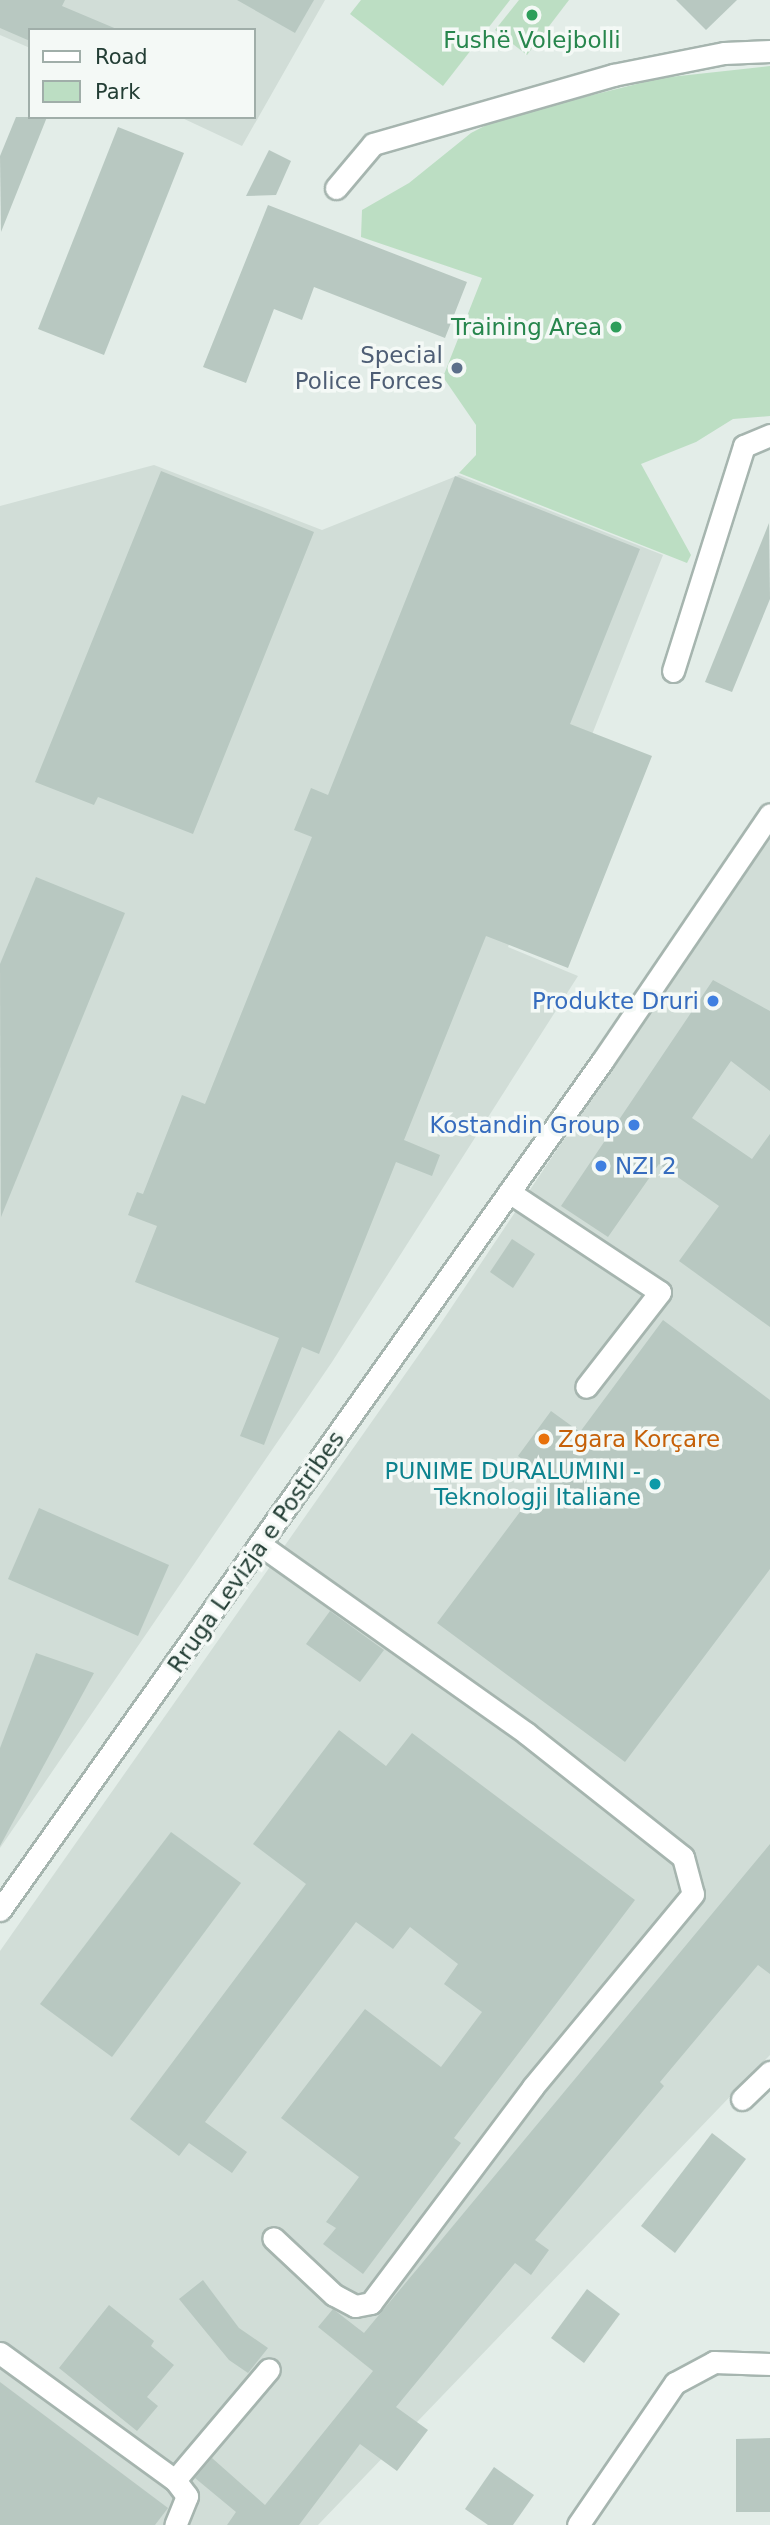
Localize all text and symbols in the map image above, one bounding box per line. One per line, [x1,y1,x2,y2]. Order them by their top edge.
marker: Fushë Volejbolli [524,7,540,23]
place label: Fushë Volejbolli [443,26,621,54]
legend [28,28,256,119]
text: Road [95,45,148,69]
text: Park [95,80,140,104]
place label: Training Area [451,313,602,341]
marker: Training Area [608,319,624,335]
place label: Special Police Forces [295,341,443,395]
marker: Special Police Forces [449,360,465,376]
place label: Produkte Druri [532,987,699,1015]
marker: Produkte Druri [705,993,721,1009]
place label: Kostandin Group [429,1111,620,1139]
marker: Kostandin Group [626,1117,642,1133]
place label: NZI 2 [615,1152,677,1180]
marker: NZI 2 [593,1158,609,1174]
place label: Zgara Korçare [558,1425,720,1453]
street label: Rruga Levizja e Postribes [162,1426,350,1678]
marker: Zgara Korçare [536,1431,552,1447]
place label: PUNIME DURALUMINI - Teknologji Italiane [385,1457,641,1511]
marker: PUNIME DURALUMINI - Teknologji Italiane [647,1476,663,1492]

